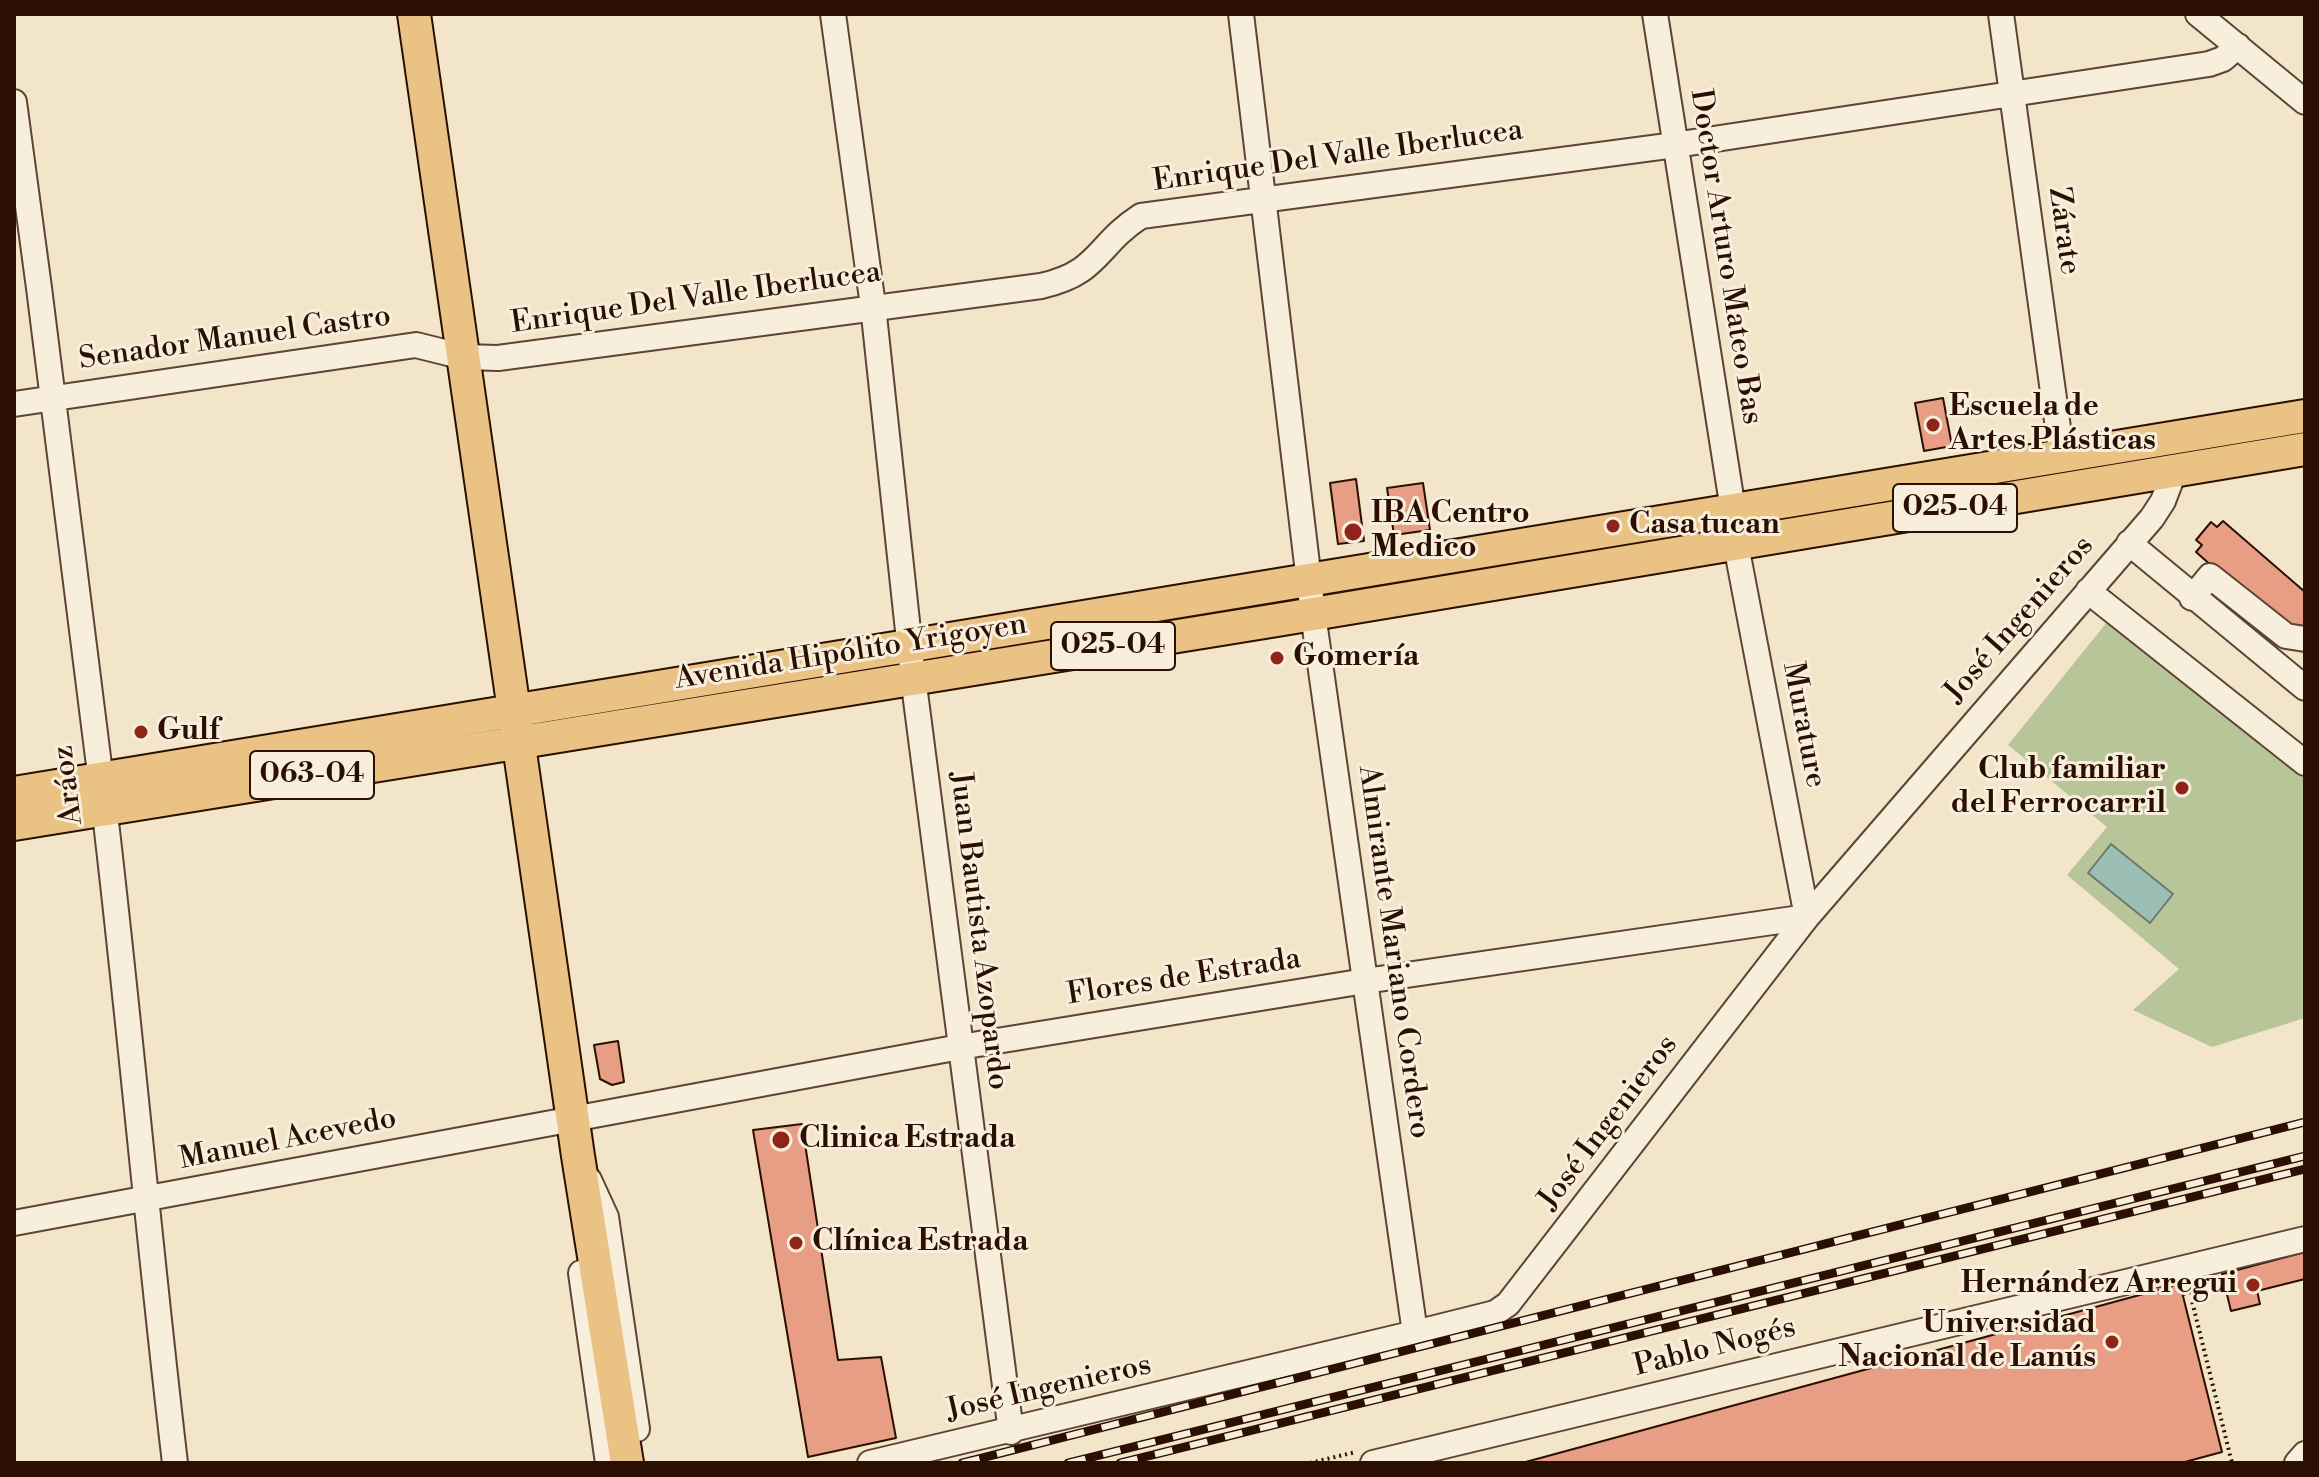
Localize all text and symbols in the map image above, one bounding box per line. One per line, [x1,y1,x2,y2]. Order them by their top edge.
street label: Doctor Arturo Mateo Bas [1681,87,1769,427]
street label: Enrique Del Valle Iberlucea [1151,113,1525,201]
street label: Zárate [2039,185,2087,277]
street label: Enrique Del Valle Iberlucea [509,255,883,343]
street label: Senador Manuel Castro [77,299,393,379]
place label: Escuela de Artes Plásticas [1949,390,2156,460]
marker: Escuela de Artes Plásticas [1924,416,1942,434]
road number: 025-04 [1893,484,2017,532]
place label: IBA Centro Medico [1371,497,1530,568]
place label: Casa tucan [1629,508,1780,544]
marker: Casa tucan [1604,517,1622,535]
marker: IBA Centro Medico [1342,521,1364,543]
street label: José Ingenieros [1938,529,2102,711]
street label: Avenida Hipólito Yrigoyen [672,607,1030,699]
road number: 025-04 [1051,622,1175,670]
place label: Gomería [1293,640,1419,676]
marker: Gomería [1268,649,1286,667]
street label: Murature [1773,659,1833,791]
place label: Gulf [157,714,219,750]
marker: Gulf [132,723,150,741]
street label: Aráoz [46,743,92,827]
road number: 063-04 [250,751,374,799]
place label: Club familiar del Ferrocarril [1951,753,2166,824]
street label: Almirante Mariano Cordero [1349,763,1437,1141]
street label: Juan Bautista Azopardo [941,770,1015,1092]
marker: Club familiar del Ferrocarril [2173,779,2191,797]
street label: Flores de Estrada [1065,942,1303,1014]
street label: José Ingenieros [1532,1029,1686,1217]
street label: Manuel Acevedo [176,1101,400,1179]
place label: Clinica Estrada [799,1122,1015,1158]
marker: Clinica Estrada [770,1129,792,1151]
place label: Clínica Estrada [812,1225,1028,1261]
marker: Clínica Estrada [787,1234,805,1252]
place label: Hernández Arregui [1961,1267,2237,1303]
marker: Hernández Arregui [2244,1276,2262,1294]
place label: Universidad Nacional de Lanús [1838,1307,2096,1378]
street label: Pablo Nogés [1630,1311,1800,1385]
marker: Universidad Nacional de Lanús [2103,1333,2121,1351]
street label: José Ingenieros [943,1348,1155,1430]

